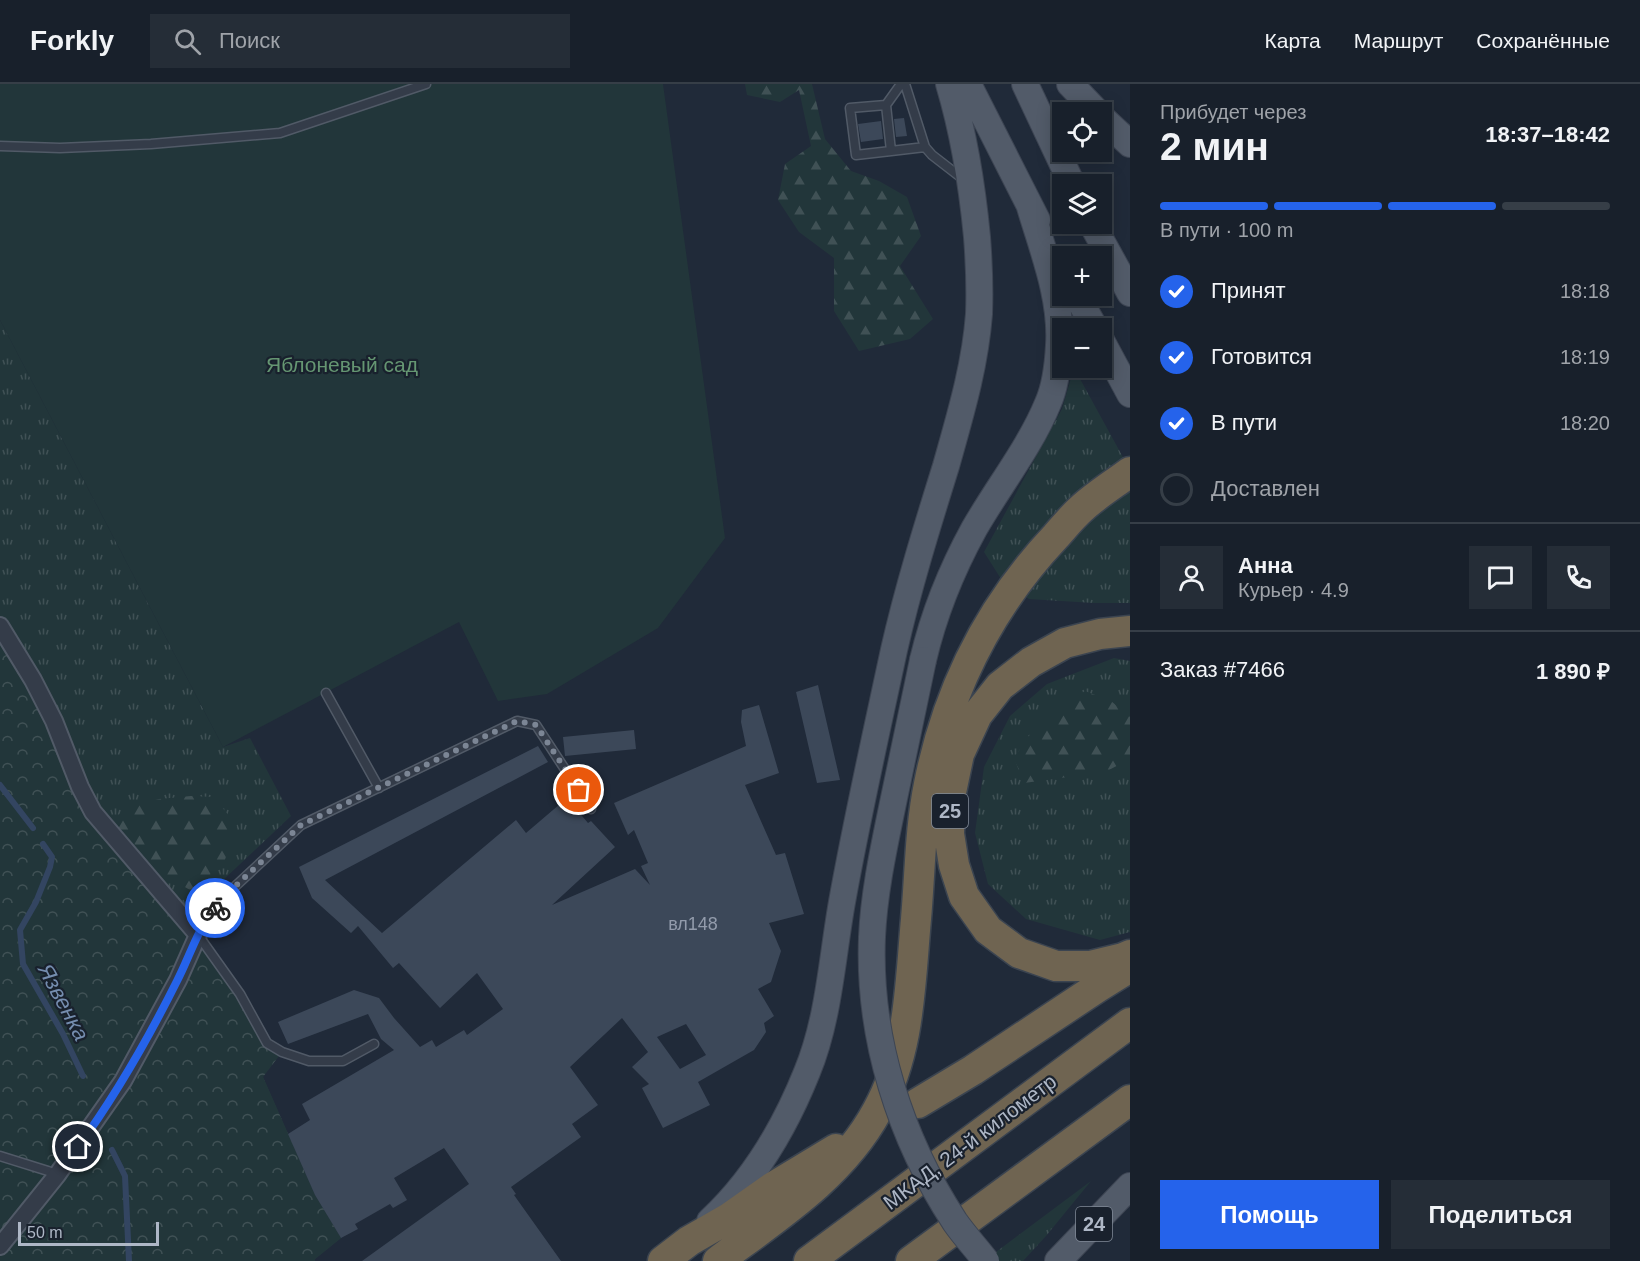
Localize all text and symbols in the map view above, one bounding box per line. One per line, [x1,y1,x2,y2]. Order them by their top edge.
search box [150,14,570,68]
text: Forkly [30,25,114,56]
icon: search [171,25,204,58]
text: Поиск [219,28,280,53]
text: Карта [1265,29,1321,52]
text: Маршрут [1354,29,1443,52]
text: Сохранённые [1476,29,1610,52]
text: Прибудет через [1160,101,1306,123]
map controls [1052,102,1112,378]
button: locate [1052,102,1112,162]
text: 18:37–18:42 [1485,122,1610,147]
text: 2 мин [1160,125,1269,168]
button: layers [1052,174,1112,234]
text: В пути · 100 m [1160,219,1293,241]
button: + [1052,246,1112,306]
icon: check [1160,275,1193,308]
text: Принят [1211,278,1285,303]
text: 18:18 [1560,280,1610,302]
button: − [1052,318,1112,378]
icon: check [1160,341,1193,374]
text: Готовится [1211,344,1312,369]
text: 18:19 [1560,346,1610,368]
park label: Яблоневый сад [266,353,418,376]
icon: check [1160,407,1193,440]
text: В пути [1211,410,1277,435]
text: 18:20 [1560,412,1610,434]
text: Доставлен [1211,476,1320,501]
button: person [1160,546,1223,609]
button: chat [1469,546,1532,609]
button: phone [1547,546,1610,609]
text: Анна [1238,553,1293,578]
text: Курьер · 4.9 [1238,579,1349,601]
text: Заказ #7466 [1160,657,1285,682]
text: 1 890 ₽ [1536,659,1610,684]
pin [553,764,604,815]
icon: bag [562,773,595,806]
road number: 25 [932,794,968,828]
courier [185,878,245,938]
icon: bike [199,892,232,925]
house number: вл148 [668,914,718,934]
water label: Язвенка [33,959,94,1045]
street label: МКАД, 24-й километр [879,1069,1060,1214]
pin [52,1121,103,1172]
icon: home [61,1130,94,1163]
button: Помощь [1160,1180,1379,1249]
button: Поделиться [1391,1180,1610,1249]
road number: 24 [1076,1207,1112,1241]
scale bar [18,1219,159,1246]
text: 50 m [27,1224,63,1241]

